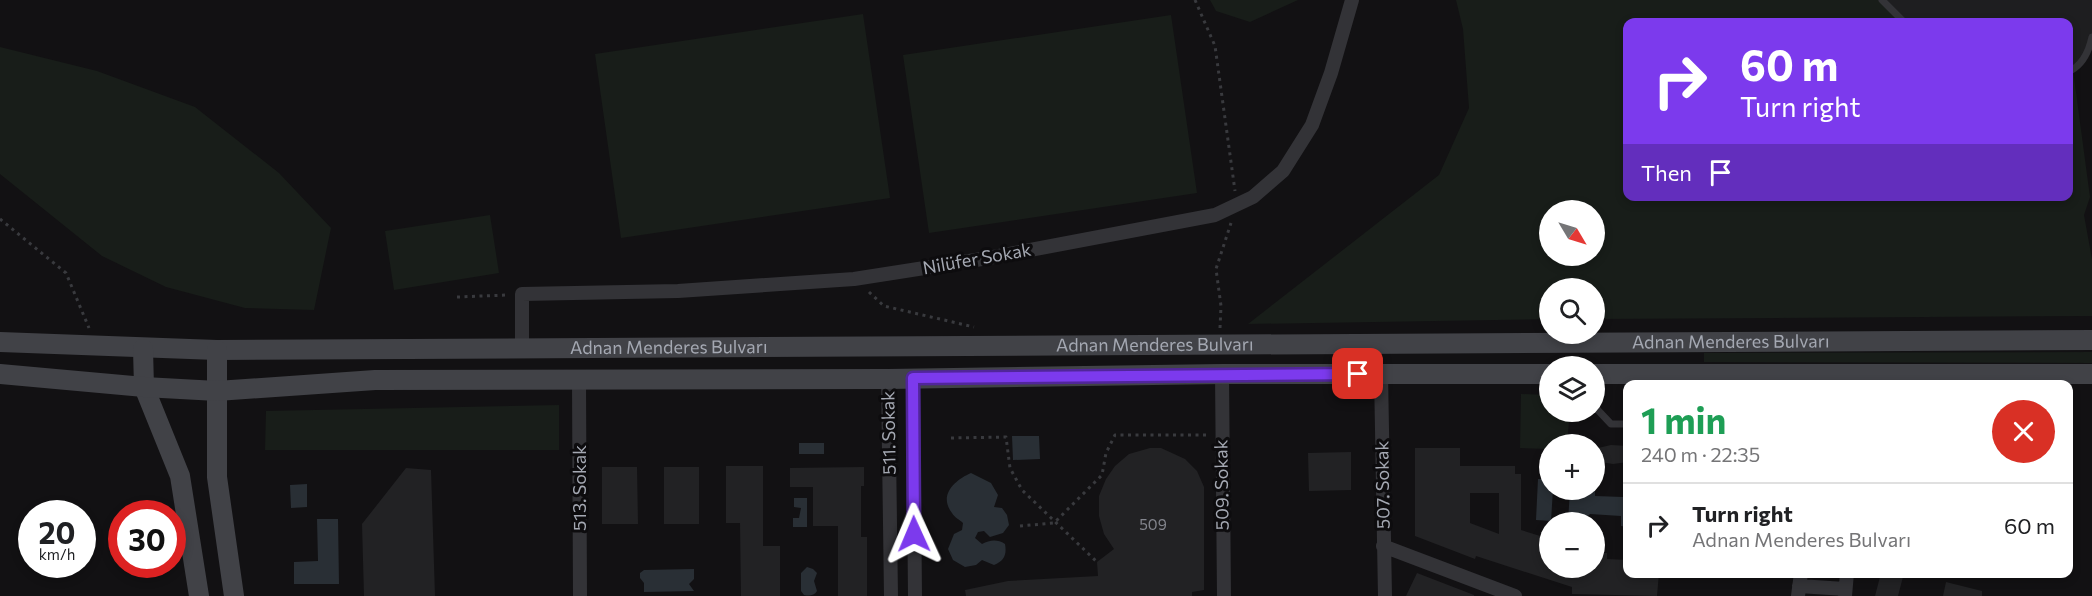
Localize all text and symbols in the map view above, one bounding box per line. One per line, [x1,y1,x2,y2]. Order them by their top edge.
text: 60 m [1740,38,1839,90]
icon: right [1641,42,1719,120]
text: Turn right [1740,90,1860,123]
icon: arrive [1704,156,1737,189]
text: Then [1641,159,1692,186]
north arrow [1539,200,1605,266]
map controls [1539,200,1605,578]
street label: Nilüfer Sokak [921,238,1033,278]
button: search [1539,278,1605,344]
street label: Adnan Menderes Bulvarı [1632,329,1830,352]
street label: Adnan Menderes Bulvarı [1056,332,1254,356]
street label: Adnan Menderes Bulvarı [570,335,768,358]
pin [1332,348,1383,399]
button: layers [1539,356,1605,422]
icon: arrive [1341,357,1374,390]
street label: 511. Sokak [876,391,900,475]
text: 1 min [1641,397,1726,441]
button: close [1992,400,2055,463]
button: + [1539,434,1605,500]
street label: 509. Sokak [1209,439,1233,531]
street label: 507. Sokak [1370,440,1394,529]
text: 240 m · 22:35 [1641,442,1760,466]
street label: 513. Sokak [568,445,590,531]
speed limit sign: 30 [108,500,186,578]
text: Turn right [1692,500,1793,527]
position arrow [882,502,946,566]
icon: right [1641,509,1674,542]
button: − [1539,512,1605,578]
text: 60 m [2004,512,2055,539]
text: 20 [39,513,75,550]
house number: 509 [1139,515,1167,533]
text: Adnan Menderes Bulvarı [1692,527,1911,551]
text: km/h [39,545,75,563]

